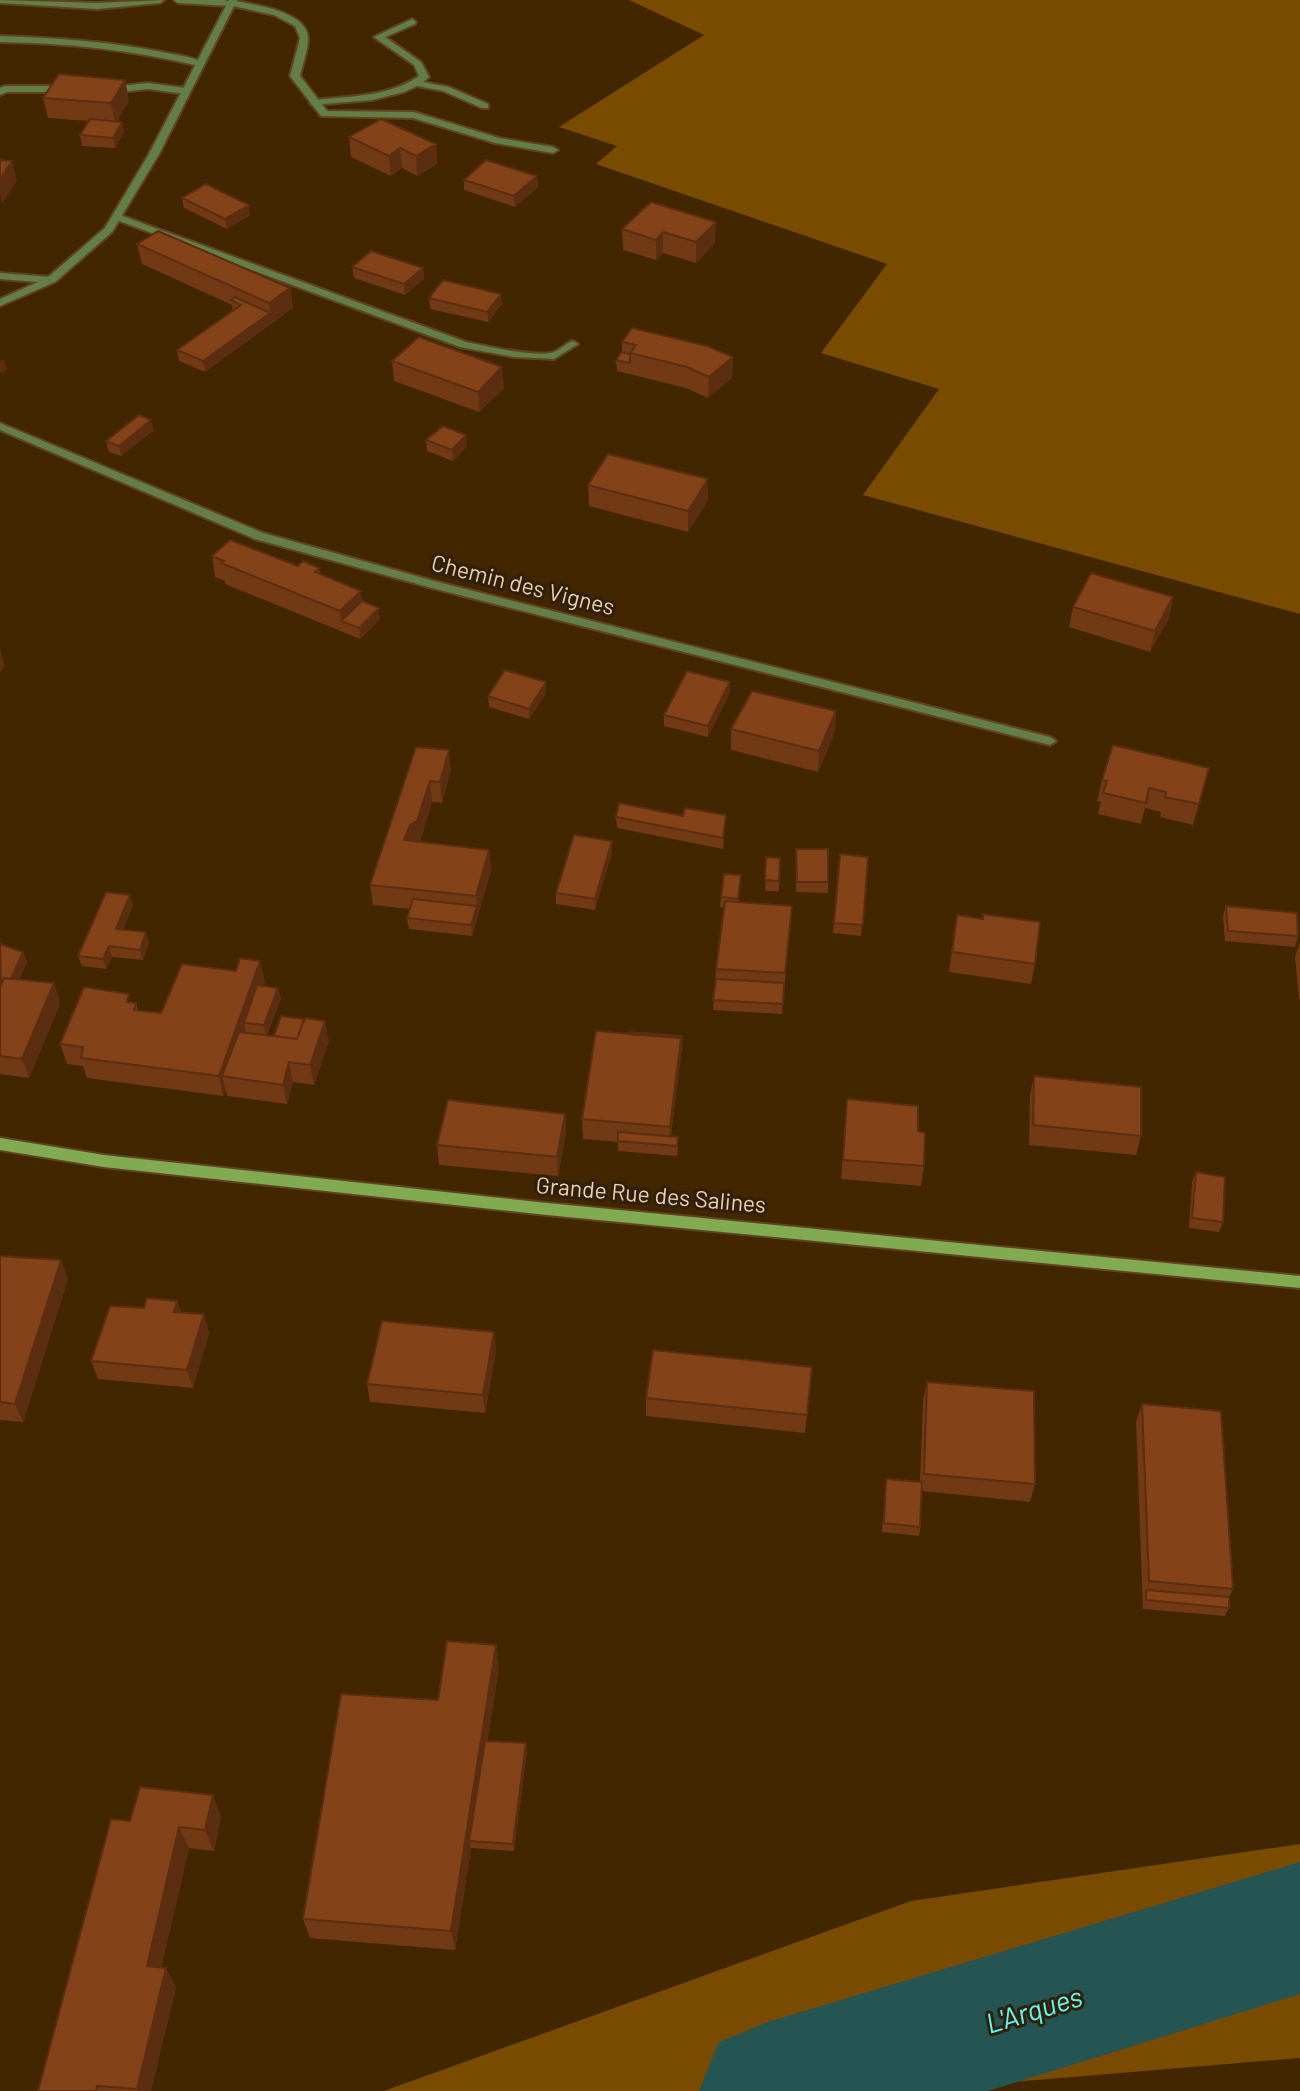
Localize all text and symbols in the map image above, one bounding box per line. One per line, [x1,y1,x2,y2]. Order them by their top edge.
street label: Chemin des Vignes [429,548,618,620]
street label: Grande Rue des Salines [535,1170,767,1218]
water label: L'Arques [981,1978,1086,2040]

